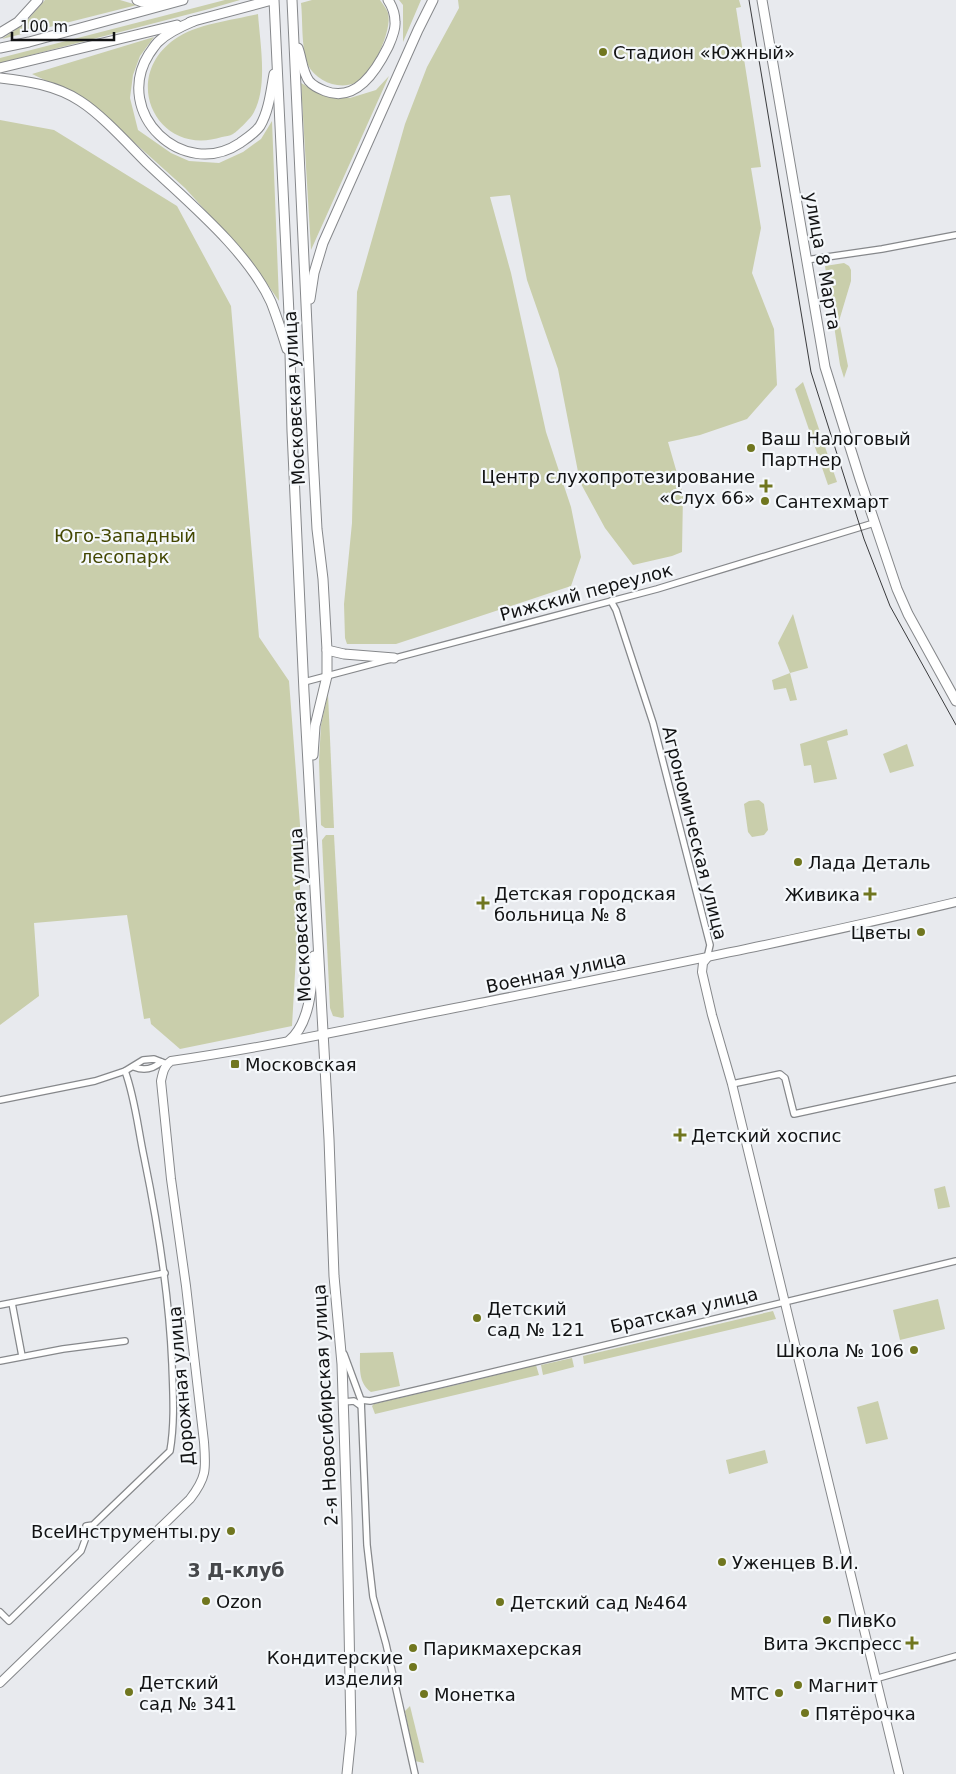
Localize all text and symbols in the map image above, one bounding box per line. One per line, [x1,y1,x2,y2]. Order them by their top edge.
scale bar [12,10,115,42]
text: 100 m [20,18,68,36]
place label: Стадион «Южный» [613,42,795,63]
marker: Стадион «Южный» [597,46,609,58]
street label: улица 8 Марта [801,190,845,332]
street label: Московская улица [279,310,309,486]
place label: Ваш Налоговый Партнер [761,428,911,470]
marker: Ваш Налоговый Партнер [745,442,757,454]
place label: Центр слухопротезирование «Слух 66» [481,466,755,508]
marker: Центр слухопротезирование «Слух 66» [759,479,773,493]
place label: Сантехмарт [775,491,889,512]
marker: Сантехмарт [759,495,771,507]
park label: Юго-Западный лесопарк [54,525,196,567]
street label: Рижский переулок [497,559,675,625]
street label: Агрономическая улица [658,724,732,942]
street label: Московская улица [285,827,315,1003]
place label: Лада Деталь [808,852,931,873]
marker: Лада Деталь [792,856,804,868]
place label: Детская городская больница № 8 [494,883,676,925]
place label: Живика [785,884,860,905]
marker: Живика [864,888,876,900]
marker: Детская городская больница № 8 [476,896,490,910]
place label: Цветы [851,922,911,943]
marker: Цветы [915,926,927,938]
street label: Военная улица [484,947,628,997]
place label: Московская [245,1054,357,1075]
marker: Московская [229,1058,241,1070]
place label: Детский хоспис [691,1125,841,1146]
marker: Детский хоспис [673,1128,687,1142]
street label: Братская улица [608,1283,760,1337]
street label: 2-я Новосибирская улица [308,1284,342,1526]
place label: Детский сад № 121 [487,1298,585,1340]
street label: Дорожная улица [164,1305,198,1467]
marker: Детский сад № 121 [471,1312,483,1324]
place label: Школа № 106 [776,1340,904,1361]
marker: Школа № 106 [908,1344,920,1356]
place label: ВсеИнструменты.ру [31,1521,221,1542]
marker: ВсеИнструменты.ру [225,1525,237,1537]
place label: Уженцев В.И. [732,1552,859,1573]
marker: Уженцев В.И. [716,1556,728,1568]
district label: 3 Д-клуб [187,1559,285,1581]
place label: Ozon [216,1591,262,1612]
place label: Детский сад №464 [510,1592,688,1613]
marker: Ozon [200,1595,212,1607]
marker: Детский сад №464 [494,1596,506,1608]
place label: ПивКо [837,1610,897,1631]
marker: ПивКо [821,1614,833,1626]
place label: Вита Экспресс [763,1633,902,1654]
marker: Вита Экспресс [906,1637,918,1649]
place label: Парикмахерская [423,1638,582,1659]
marker: Парикмахерская [407,1642,419,1654]
place label: Кондитерские изделия [267,1647,403,1689]
marker: Кондитерские изделия [407,1661,419,1673]
place label: Детский сад № 341 [139,1672,237,1714]
place label: Магнит [808,1675,878,1696]
marker: Магнит [792,1679,804,1691]
place label: МТС [730,1683,769,1704]
place label: Монетка [434,1684,516,1705]
marker: Детский сад № 341 [123,1686,135,1698]
marker: МТС [773,1687,785,1699]
marker: Монетка [418,1688,430,1700]
place label: Пятёрочка [815,1703,916,1724]
marker: Пятёрочка [799,1707,811,1719]

